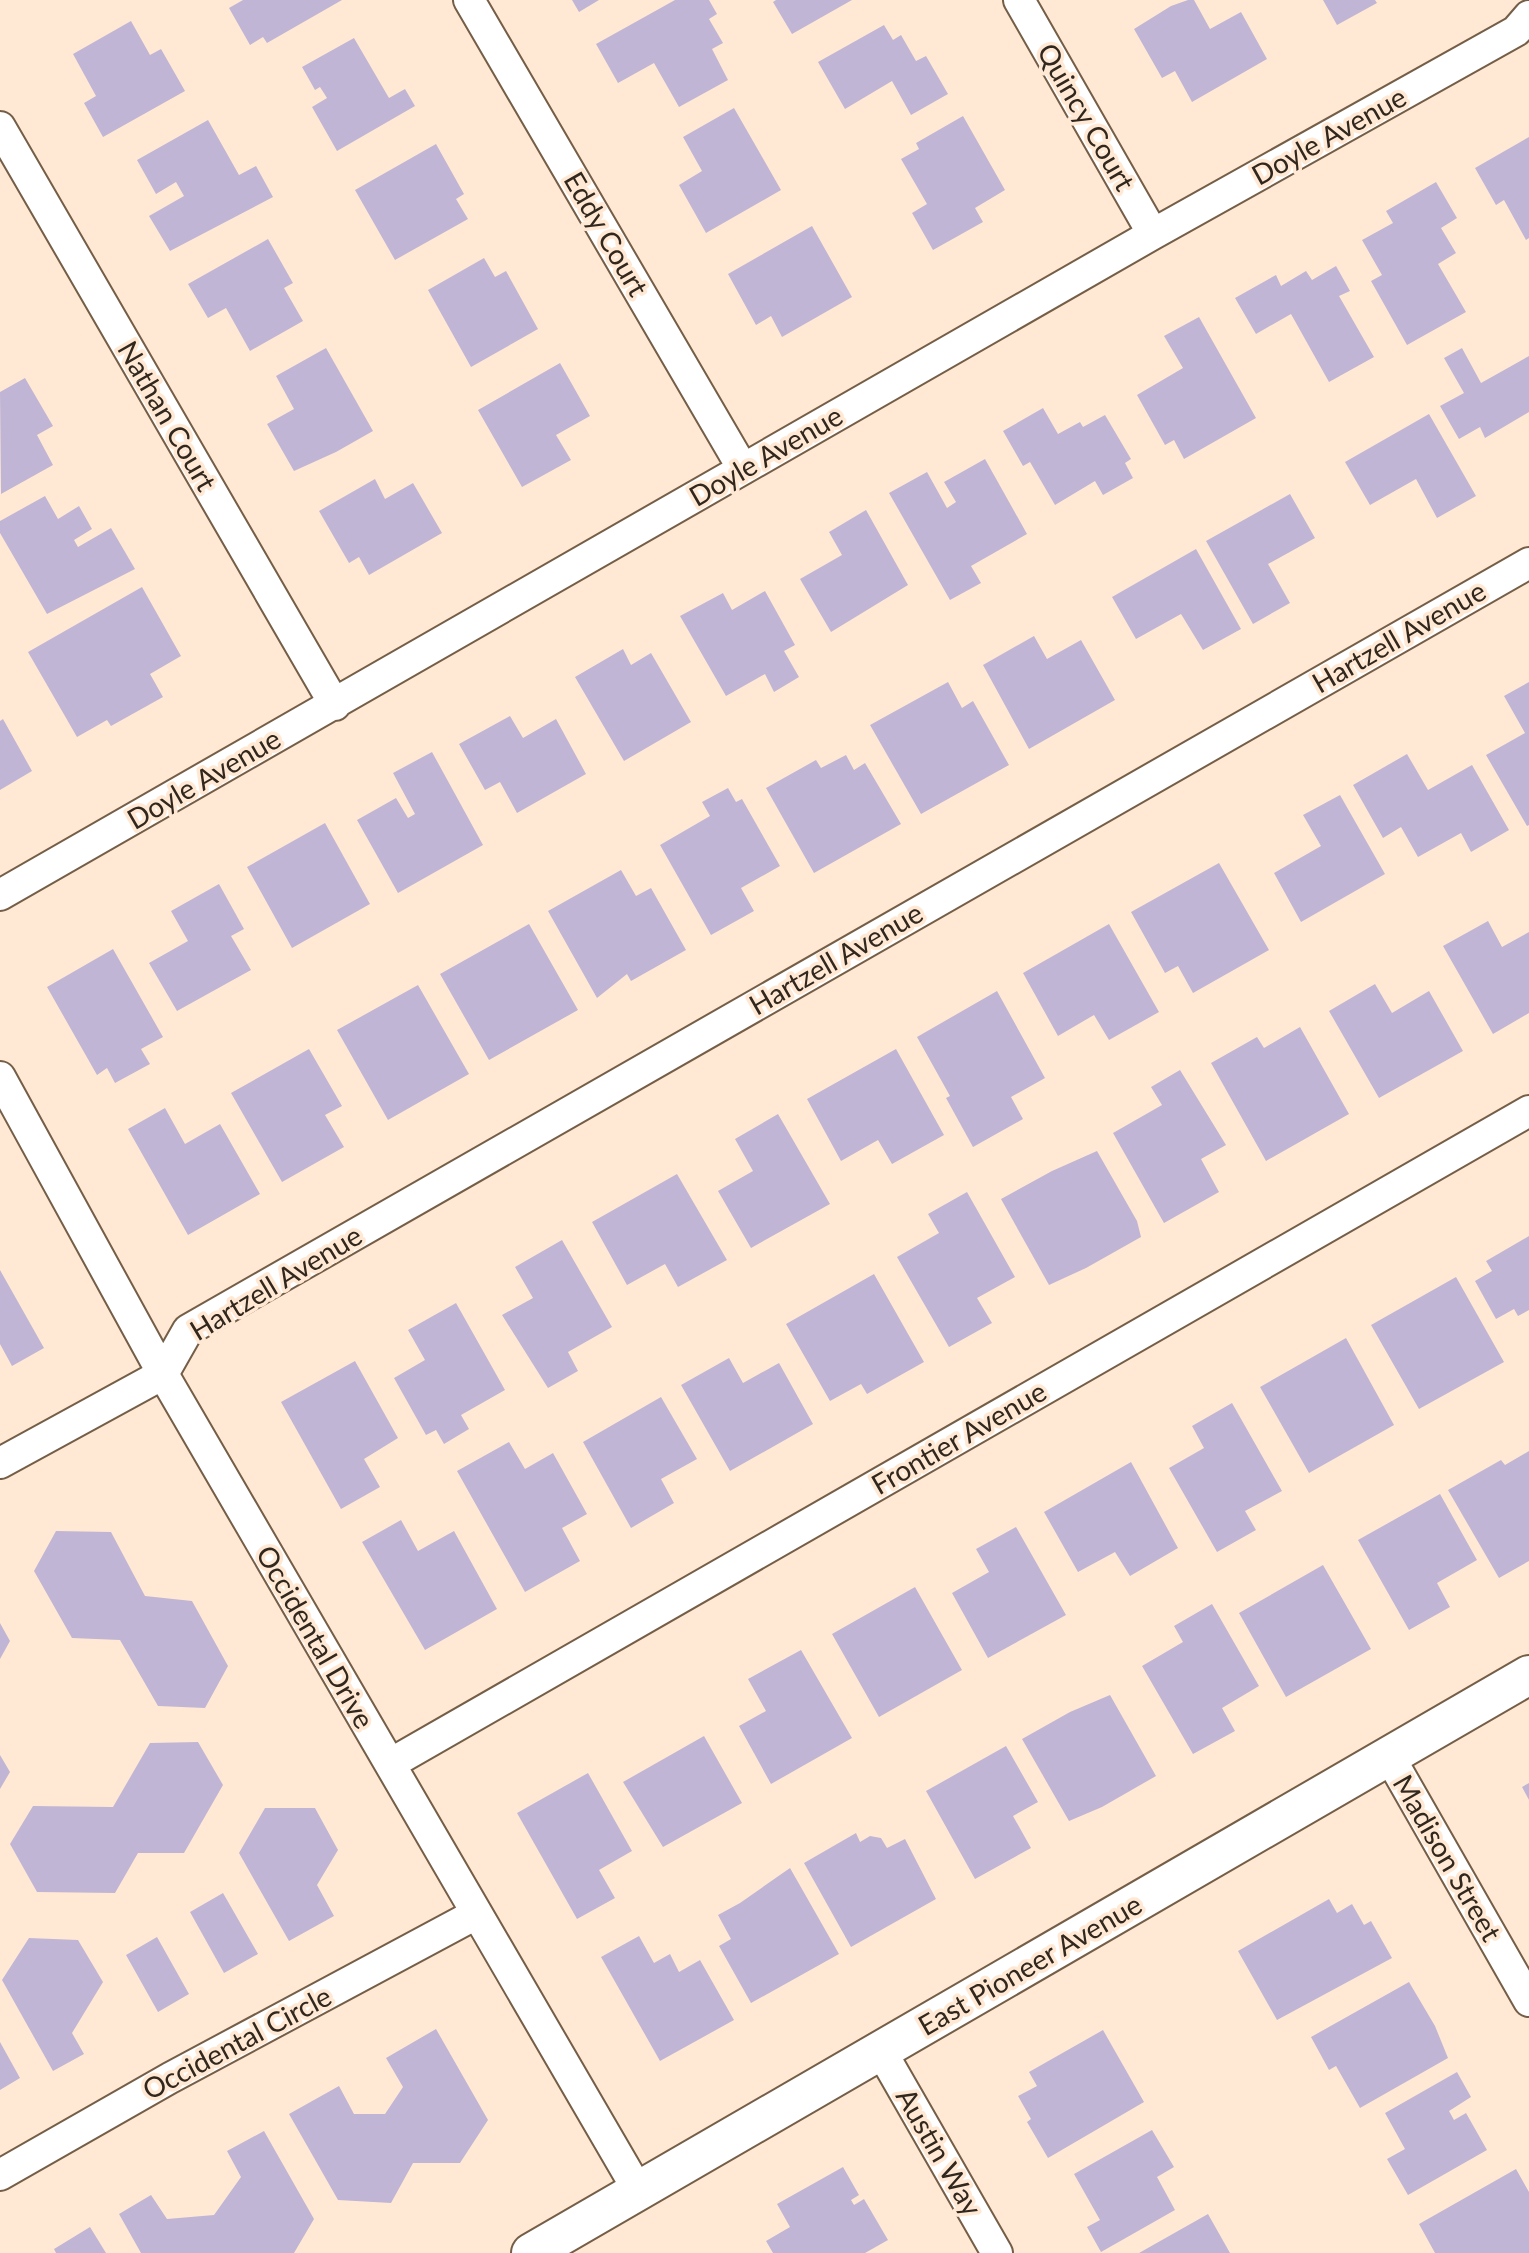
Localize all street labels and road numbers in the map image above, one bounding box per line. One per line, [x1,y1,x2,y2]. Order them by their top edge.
street label: Quincy Court [1031,37,1143,196]
street label: Doyle Avenue [1245,79,1412,192]
street label: Eddy Court [558,165,656,302]
street label: Nathan Court [111,335,224,496]
street label: Doyle Avenue [683,398,848,513]
street label: Hartzell Avenue [1306,573,1491,699]
street label: Doyle Avenue [121,721,286,836]
street label: Hartzell Avenue [743,895,928,1021]
street label: Hartzell Avenue [183,1218,368,1347]
street label: Frontier Avenue [865,1373,1052,1501]
street label: Occidental Drive [250,1539,382,1734]
street label: Madison Street [1387,1768,1509,1947]
street label: East Pioneer Avenue [912,1886,1147,2042]
street label: Occidental Circle [136,1978,337,2106]
street label: Austin Way [890,2082,990,2222]

